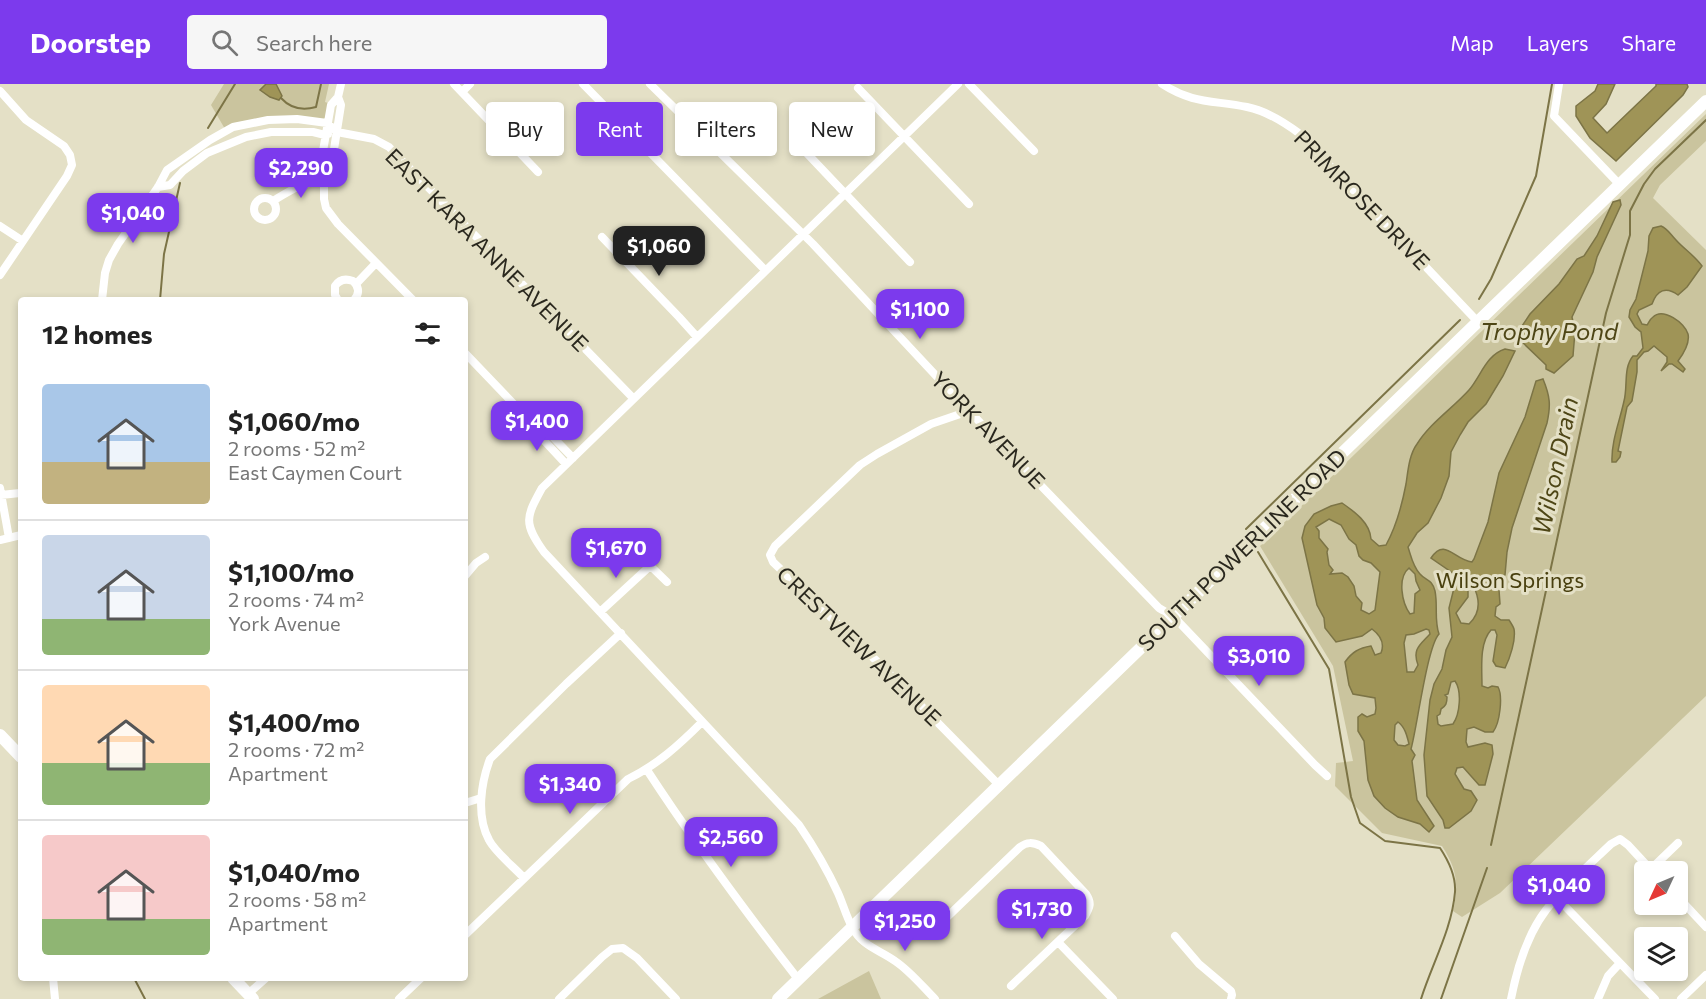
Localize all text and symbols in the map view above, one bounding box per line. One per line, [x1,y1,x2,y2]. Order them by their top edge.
search box [187,15,607,69]
text: Doorstep [30,25,151,59]
icon: search [208,26,241,59]
text: Search here [256,29,372,56]
text: Map [1450,30,1494,55]
text: Layers [1527,30,1589,55]
text: Share [1622,30,1676,55]
chip: Buy [486,102,564,156]
chip: Rent [576,102,663,156]
chip: Filters [675,102,777,156]
chip: New [789,102,875,156]
street label: PRIMROSE DRIVE [1289,124,1436,275]
street label: EAST KARA ANNE AVENUE [380,142,595,357]
pin: $2,290 [252,148,350,199]
text: $2,290 [269,155,333,179]
pin: $1,040 [84,193,182,244]
text: $1,040 [101,200,165,224]
pin: $1,060 [610,226,708,277]
text: $1,060 [627,233,691,257]
pin: $1,100 [871,289,969,340]
text: $1,100 [890,296,950,320]
water label: Trophy Pond [1480,316,1619,345]
icon: filters [411,317,444,350]
text: 12 homes [42,318,153,349]
street label: YORK AVENUE [926,365,1051,494]
water label: Wilson Drain [1526,394,1583,537]
pin: $1,400 [488,401,586,452]
text: $1,060/mo [228,405,360,436]
icon: home [90,408,162,480]
text: $1,400 [505,408,569,432]
text: 2 rooms · 52 m² [228,436,365,460]
street label: SOUTH POWERLINE ROAD [1132,443,1351,656]
text: East Caymen Court [228,460,402,484]
pin: $1,670 [567,528,665,579]
text: $1,670 [585,535,647,559]
text: $1,100/mo [228,556,354,587]
icon: home [90,559,162,631]
street label: CRESTVIEW AVENUE [772,560,947,731]
park label: Wilson Springs [1436,566,1584,593]
text: 2 rooms · 74 m² [228,587,364,611]
text: York Avenue [228,611,340,635]
pin: $3,010 [1210,636,1308,687]
text: $3,010 [1227,643,1291,667]
text: $1,400/mo [228,706,360,737]
icon: home [90,709,162,781]
text: 2 rooms · 72 m² [228,737,364,761]
text: Apartment [228,761,328,785]
pin: $1,340 [521,764,619,815]
text: $1,340 [539,771,601,795]
pin: $2,560 [682,817,780,868]
text: $2,560 [698,824,764,848]
text: $1,040/mo [228,856,360,887]
icon: home [90,859,162,931]
north arrow [1634,861,1688,915]
map controls [1634,861,1688,981]
pin: $1,040 [1510,865,1608,916]
text: $1,040 [1527,872,1591,896]
text: 2 rooms · 58 m² [228,887,366,911]
pin: $1,730 [993,889,1091,940]
text: $1,730 [1011,896,1073,920]
pin: $1,250 [856,901,954,952]
text: $1,250 [874,908,936,932]
text: Apartment [228,911,328,935]
button: layers [1634,927,1688,981]

